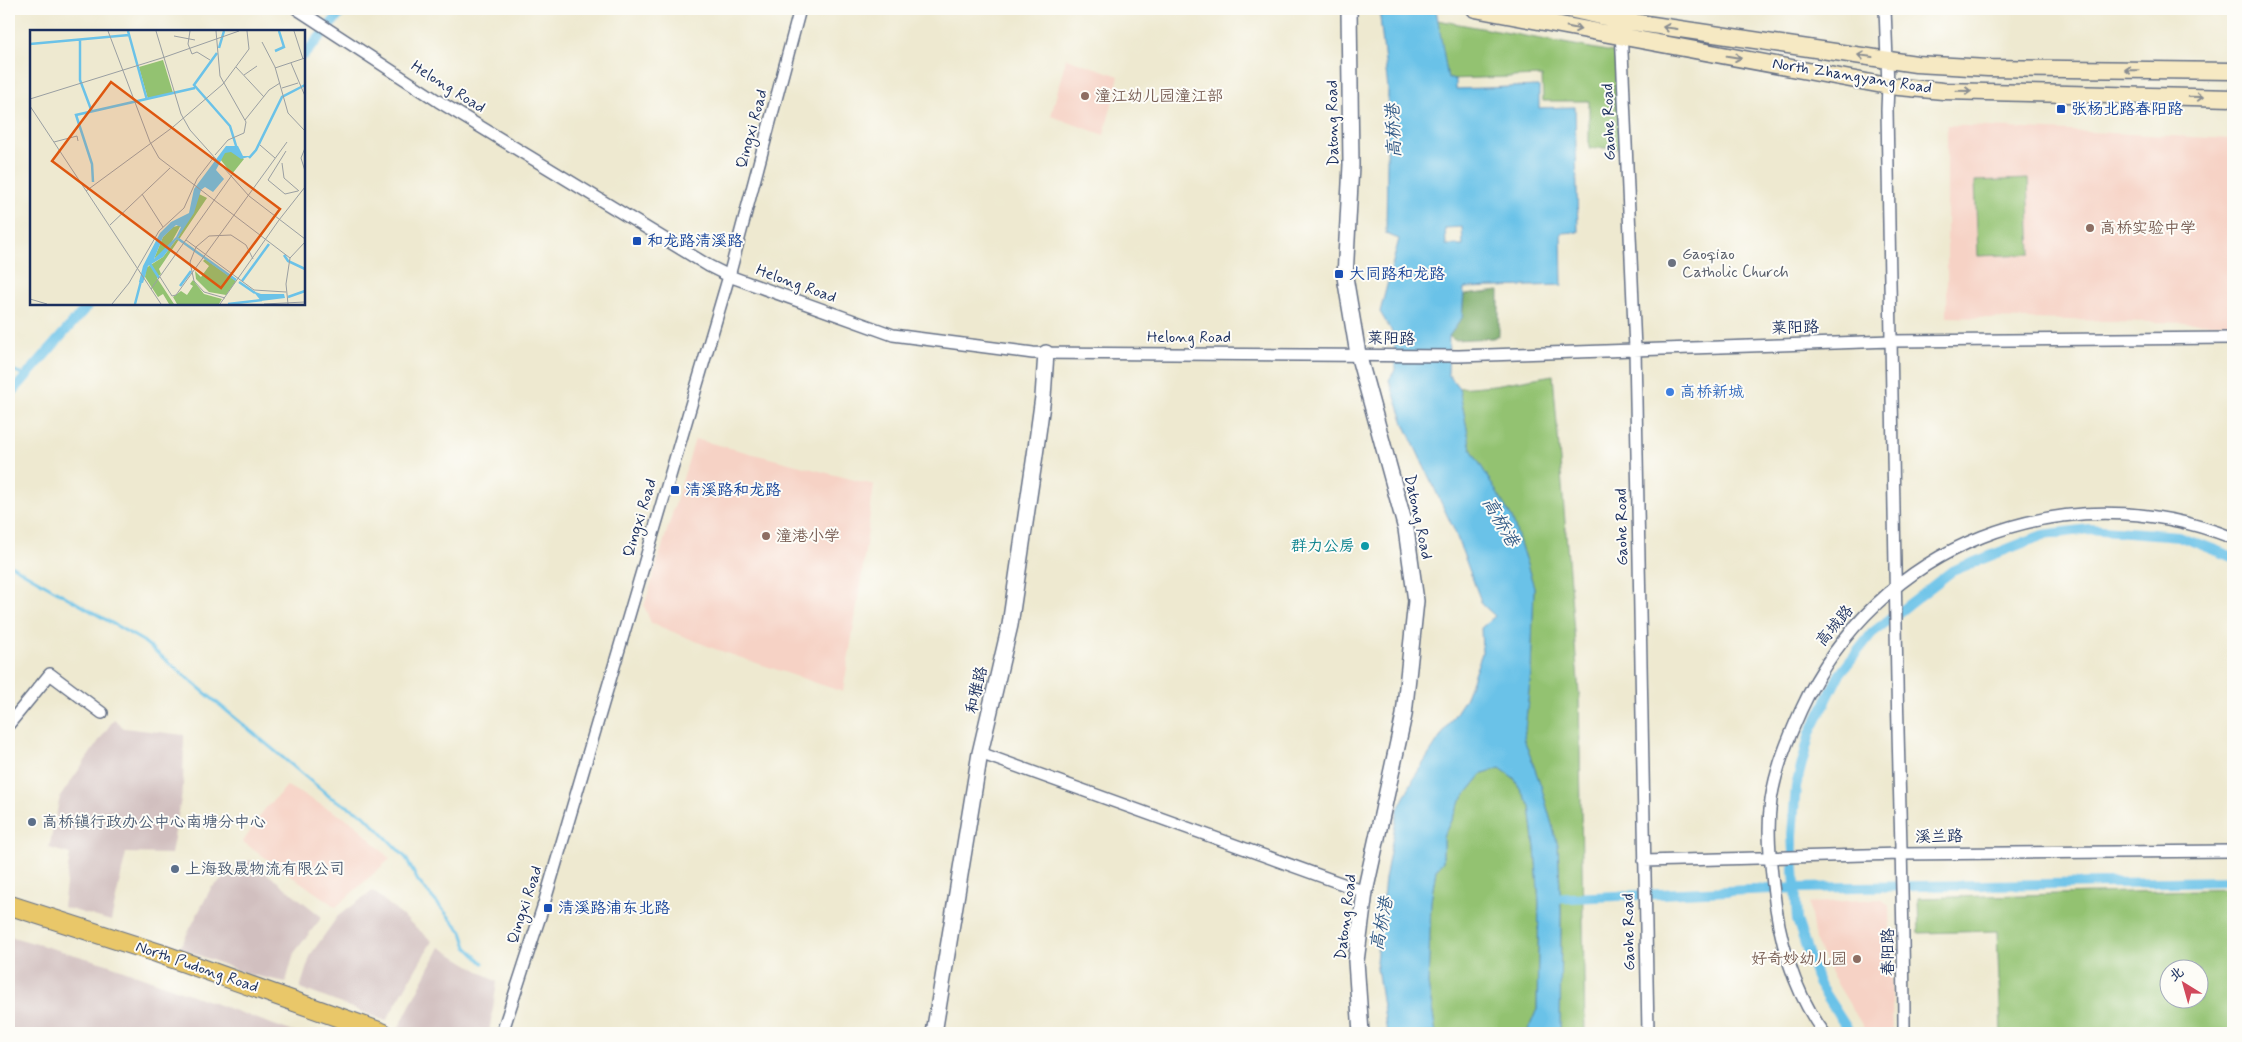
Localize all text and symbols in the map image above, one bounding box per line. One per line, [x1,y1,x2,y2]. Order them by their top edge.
one-way arrow [1662,22,1678,32]
one-way arrow [1566,23,1582,33]
inset map [30,30,305,305]
one-way arrow [1858,51,1874,61]
one-way arrow [1726,53,1742,63]
street label: North Zhangyang Road [1771,53,1933,99]
street label: Helong Road [407,56,489,118]
one-way arrow [2124,65,2140,75]
street label: Datong Road [1322,80,1344,166]
street label: Gaohe Road [1597,83,1621,161]
place label: 潼江幼儿园潼江部 [1095,86,1223,107]
one-way arrow [1956,86,1972,96]
street label: Qingxi Road [731,87,774,171]
marker: 潼江幼儿园潼江部 [1079,90,1091,102]
one-way arrow [2188,92,2204,102]
place label: 张杨北路春阳路 [2071,99,2183,120]
water label: 高桥港 [1381,102,1407,158]
marker: 张杨北路春阳路 [2055,103,2067,115]
place label: 高桥实验中学 [2100,218,2196,239]
marker: 高桥实验中学 [2084,222,2096,234]
place label: 和龙路清溪路 [647,231,743,252]
marker: 和龙路清溪路 [631,235,643,247]
place label: Gaoqiao Catholic Church [1682,244,1789,283]
marker: Gaoqiao Catholic Church [1666,257,1678,269]
street label: Helong Road [753,260,839,308]
place label: 大同路和龙路 [1349,264,1445,285]
marker: 大同路和龙路 [1333,268,1345,280]
street label: 莱阳路 [1771,317,1819,339]
street label: Helong Road [1147,327,1231,348]
street label: 莱阳路 [1367,328,1415,350]
place label: 高桥新城 [1680,382,1744,403]
marker: 高桥新城 [1664,386,1676,398]
street label: Datong Road [1399,473,1437,561]
street label: Qingxi Road [618,476,663,560]
place label: 清溪路和龙路 [685,480,781,501]
marker: 清溪路和龙路 [669,484,681,496]
street label: Gaohe Road [1611,488,1633,566]
water label: 高桥港 [1476,493,1525,553]
place label: 潼港小学 [776,526,840,547]
marker: 潼港小学 [760,530,772,542]
place label: 群力公房 [1291,536,1355,557]
marker: 群力公房 [1359,540,1371,552]
street label: 高城路 [1812,601,1858,651]
street label: 和雅路 [961,664,993,716]
place label: 高桥镇行政办公中心南塘分中心 [42,812,266,833]
marker: 高桥镇行政办公中心南塘分中心 [26,816,38,828]
street label: 溪兰路 [1915,826,1963,848]
place label: 上海致晟物流有限公司 [185,859,345,880]
marker: 上海致晟物流有限公司 [169,863,181,875]
street label: Qingxi Road [502,863,548,947]
street label: Datong Road [1330,873,1362,961]
water label: 高桥港 [1365,893,1399,953]
street label: Gaohe Road [1618,893,1640,971]
place label: 清溪路浦东北路 [558,898,670,919]
marker: 清溪路浦东北路 [542,902,554,914]
street label: 春阳路 [1878,928,1899,976]
street label: North Pudong Road [133,936,261,998]
place label: 好奇妙幼儿园 [1751,949,1847,970]
marker: 好奇妙幼儿园 [1851,953,1863,965]
north arrow [2160,960,2210,1010]
text: 北 [2166,963,2188,986]

